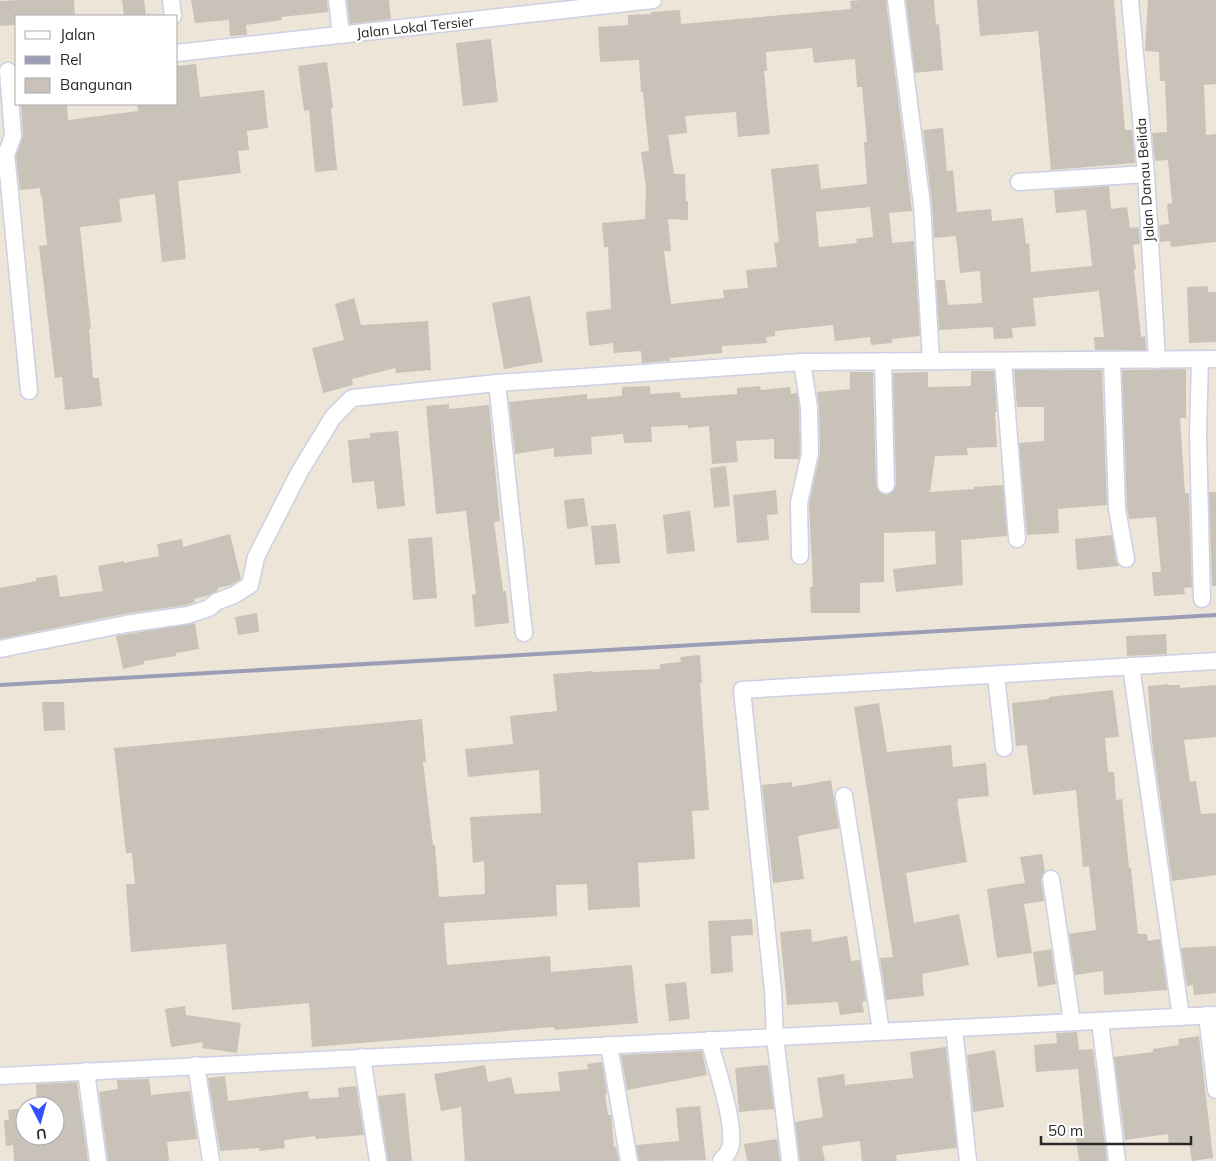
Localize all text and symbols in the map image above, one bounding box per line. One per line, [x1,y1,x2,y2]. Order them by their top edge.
street label: Jalan Lokal Tersier [356,12,475,42]
legend [15,15,178,105]
text: Jalan [60,25,95,44]
text: Rel [60,50,82,69]
text: Bangunan [60,75,132,94]
street label: Jalan Danau Belida [1132,117,1158,243]
north arrow [15,1096,65,1146]
scale bar [1041,1114,1191,1146]
text: 50 m [1048,1121,1083,1140]
text: U [35,1124,47,1143]

